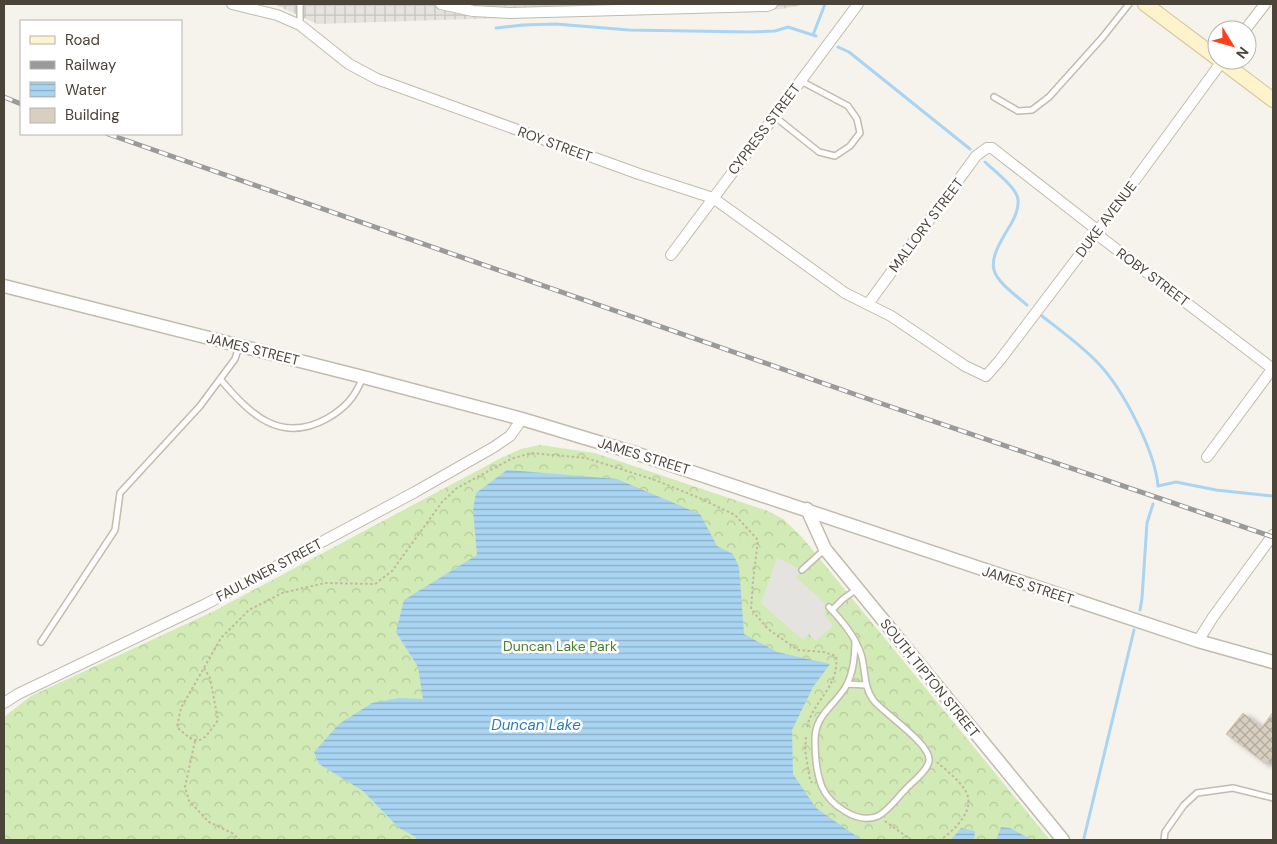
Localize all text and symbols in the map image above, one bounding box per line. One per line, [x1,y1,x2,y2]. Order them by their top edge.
legend [20,20,182,135]
north arrow [1207,20,1257,70]
text: Road [65,30,100,50]
text: N [1232,43,1253,62]
text: Railway [65,55,117,75]
text: Water [65,80,107,100]
street label: CYPRESS STREET [724,80,804,178]
text: Building [65,105,120,125]
street label: ROY STREET [515,122,595,166]
street label: MALLORY STREET [885,174,967,276]
street label: DUKE AVENUE [1072,177,1140,261]
street label: ROBY STREET [1113,244,1193,310]
street label: JAMES STREET [205,329,301,369]
street label: JAMES STREET [596,433,692,479]
street label: FAULKNER STREET [213,534,325,606]
street label: JAMES STREET [980,562,1076,608]
street label: SOUTH TIPTON STREET [876,615,984,741]
park label: Duncan Lake Park [503,637,617,655]
water label: Duncan Lake [491,715,581,735]

